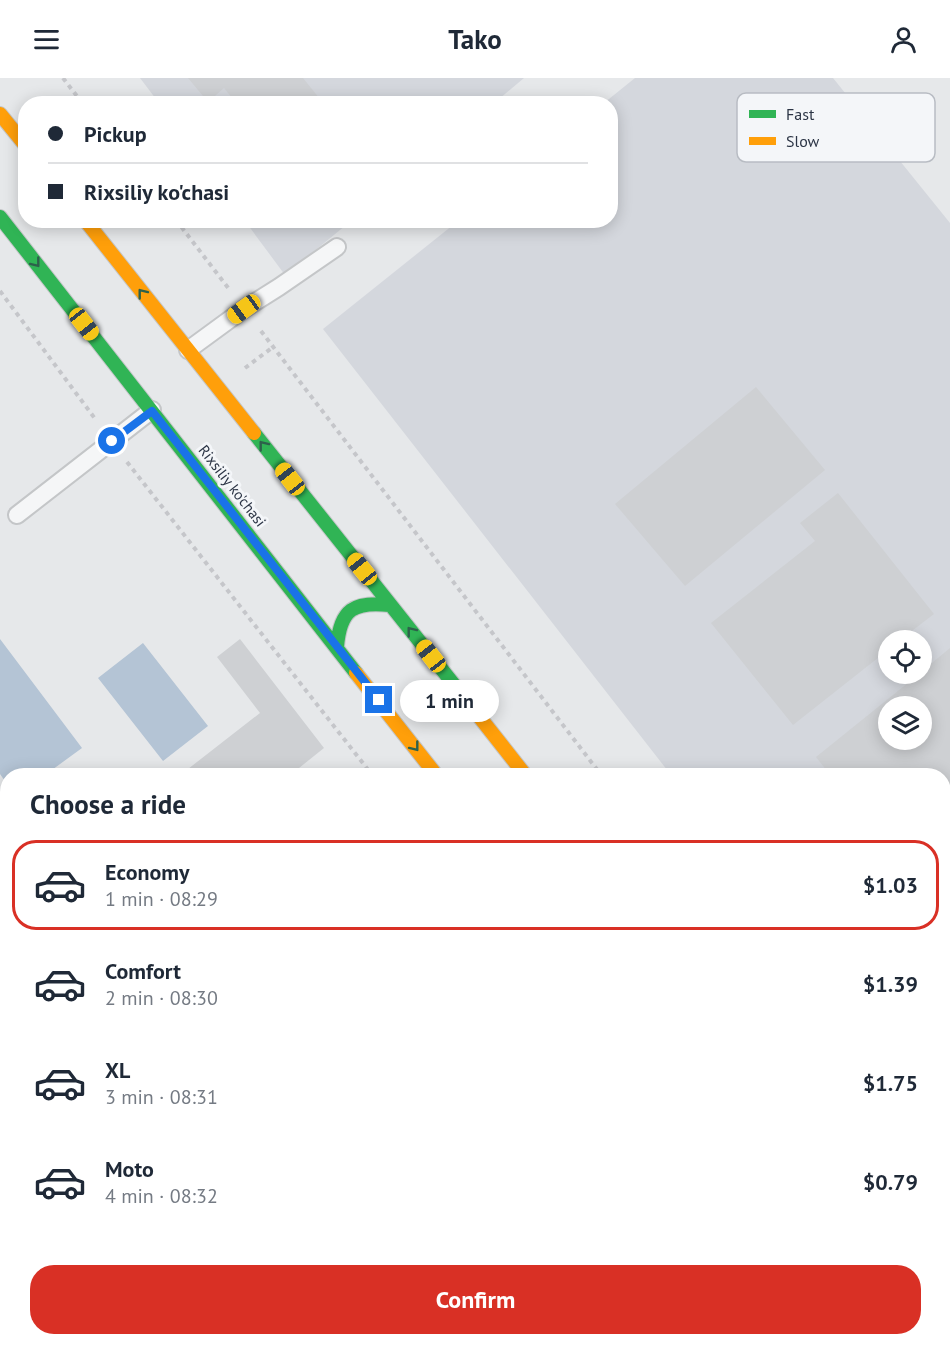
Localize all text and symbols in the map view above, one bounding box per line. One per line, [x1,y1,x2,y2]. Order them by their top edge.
text: Tako [448,22,502,56]
icon: menu [30,23,63,56]
icon: person [887,23,920,56]
legend [737,93,935,162]
text: Fast [786,104,815,124]
text: Pickup [84,120,147,148]
text: Slow [786,131,820,151]
text: Rixsiliy ko'chasi [84,178,229,206]
one-way arrow [29,256,40,267]
one-way arrow [139,288,150,299]
car [224,291,264,327]
car [66,304,102,344]
route start [98,427,125,454]
street label: Rixsiliy ko'chasi [195,441,270,530]
one-way arrow [260,441,271,452]
car [272,459,308,499]
car [344,549,380,589]
one-way arrow [407,627,418,638]
map controls [878,630,932,750]
button: locate [878,630,932,684]
car [413,636,449,676]
callout: 1 min [400,679,499,721]
route end [365,686,392,713]
text: 1 min [425,688,474,714]
button: layers [878,696,932,750]
one-way arrow [408,740,419,751]
text: Choose a ride [30,787,186,821]
icon: car [33,858,87,912]
text: Economy [105,858,189,886]
text: $1.03 [863,871,918,899]
text: 1 min · 08:29 [105,886,218,912]
icon: car [33,957,87,1011]
text: Comfort [105,957,181,985]
text: $1.39 [863,970,918,998]
text: 2 min · 08:30 [105,985,218,1011]
icon: car [33,1056,87,1110]
text: XL [105,1056,130,1084]
text: $1.75 [863,1069,918,1097]
text: 3 min · 08:31 [105,1084,218,1110]
icon: car [33,1155,87,1209]
text: Moto [105,1155,154,1183]
text: $0.79 [863,1168,918,1196]
text: 4 min · 08:32 [105,1183,218,1209]
button: Confirm [30,1265,921,1334]

